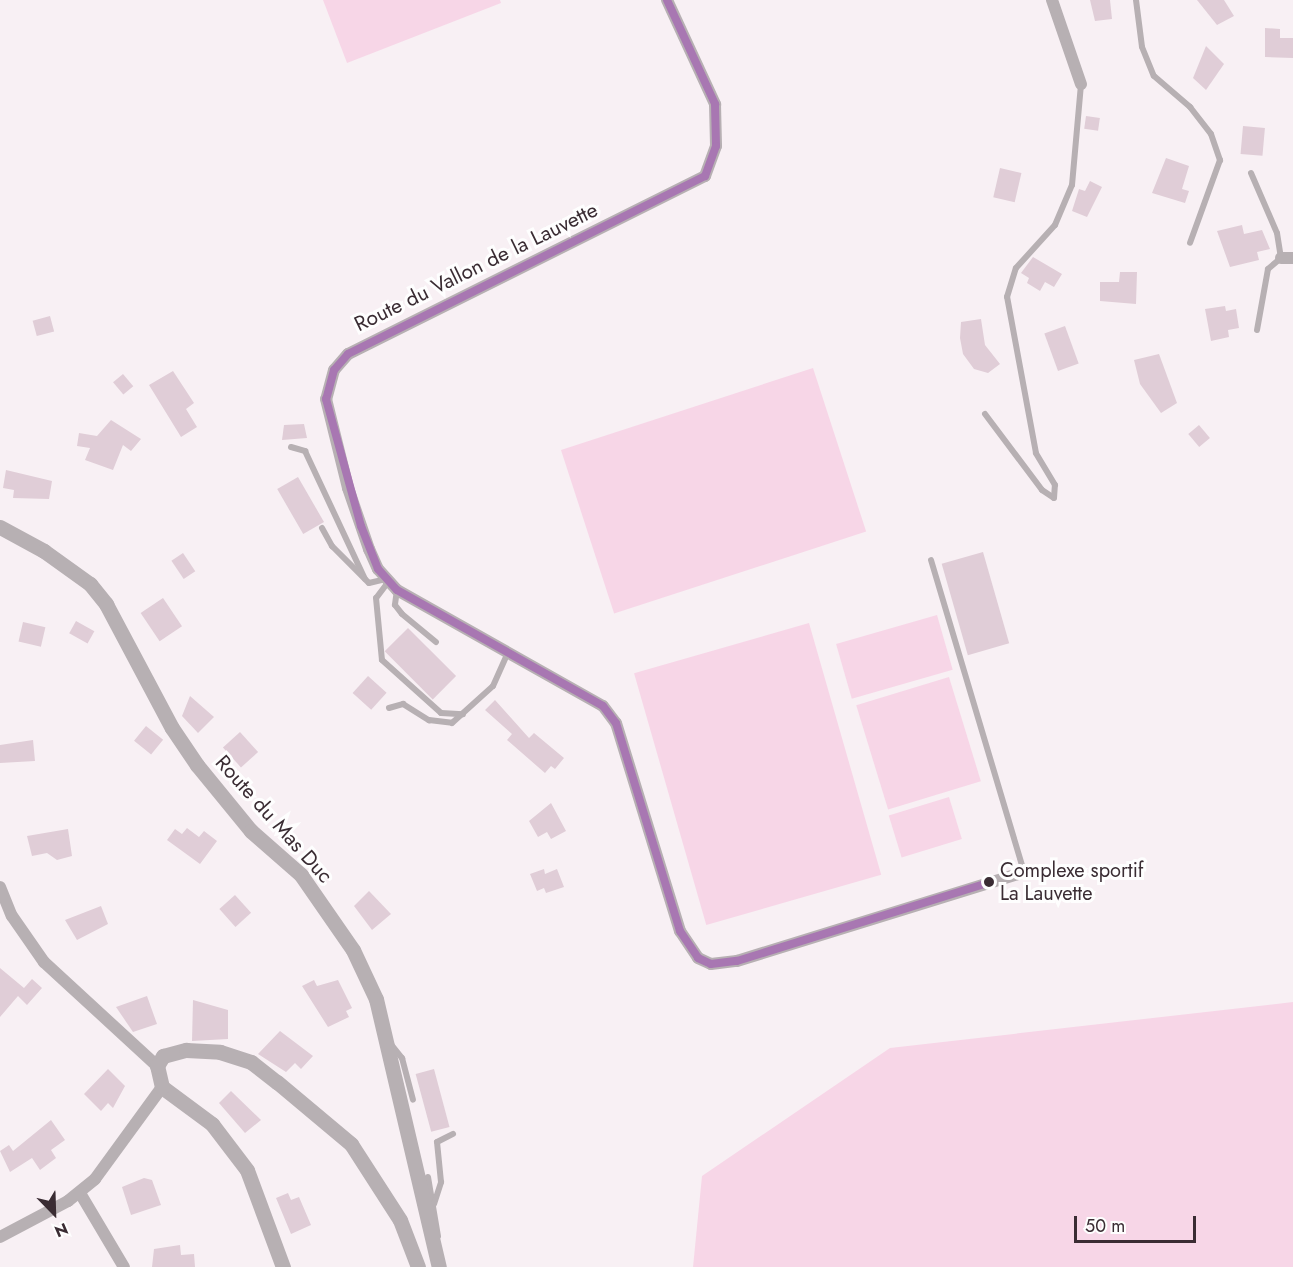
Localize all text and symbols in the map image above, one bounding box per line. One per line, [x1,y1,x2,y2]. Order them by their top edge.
street label: Route du Vallon de la Lauvette [350,197,602,337]
street label: Route du Mas Duc [210,750,338,888]
place label: Complexe sportif La Lauvette [1000,858,1144,905]
marker: Complexe sportif La Lauvette [983,876,995,888]
north arrow [24,1183,84,1243]
scale bar [1077,1204,1198,1242]
text: 50 m [1085,1213,1125,1239]
text: N [51,1217,72,1243]

